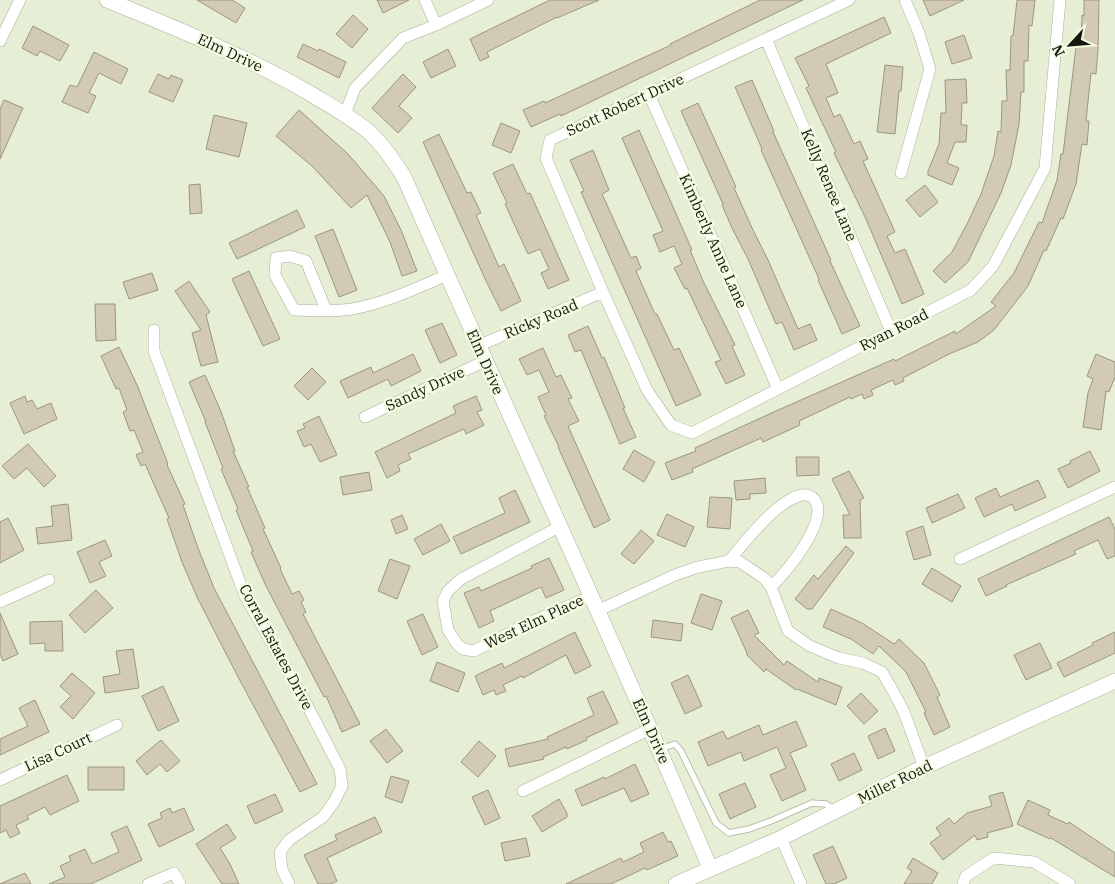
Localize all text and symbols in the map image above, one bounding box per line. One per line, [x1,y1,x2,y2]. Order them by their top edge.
north arrow [1045,20,1095,70]
street label: Elm Drive [195,29,266,76]
text: N [1048,42,1069,60]
street label: Scott Robert Drive [563,69,687,140]
street label: Kelly Renee Lane [797,126,862,244]
street label: Kimberly Anne Lane [675,171,752,311]
street label: Ricky Road [501,294,581,343]
street label: Ryan Road [856,304,931,355]
street label: Elm Drive [463,326,508,398]
street label: Sandy Drive [382,362,467,415]
street label: Corral Estates Drive [235,581,318,713]
street label: West Elm Place [481,590,587,653]
street label: Elm Drive [629,695,674,767]
street label: Lisa Court [21,728,94,775]
street label: Miller Road [854,755,935,808]

